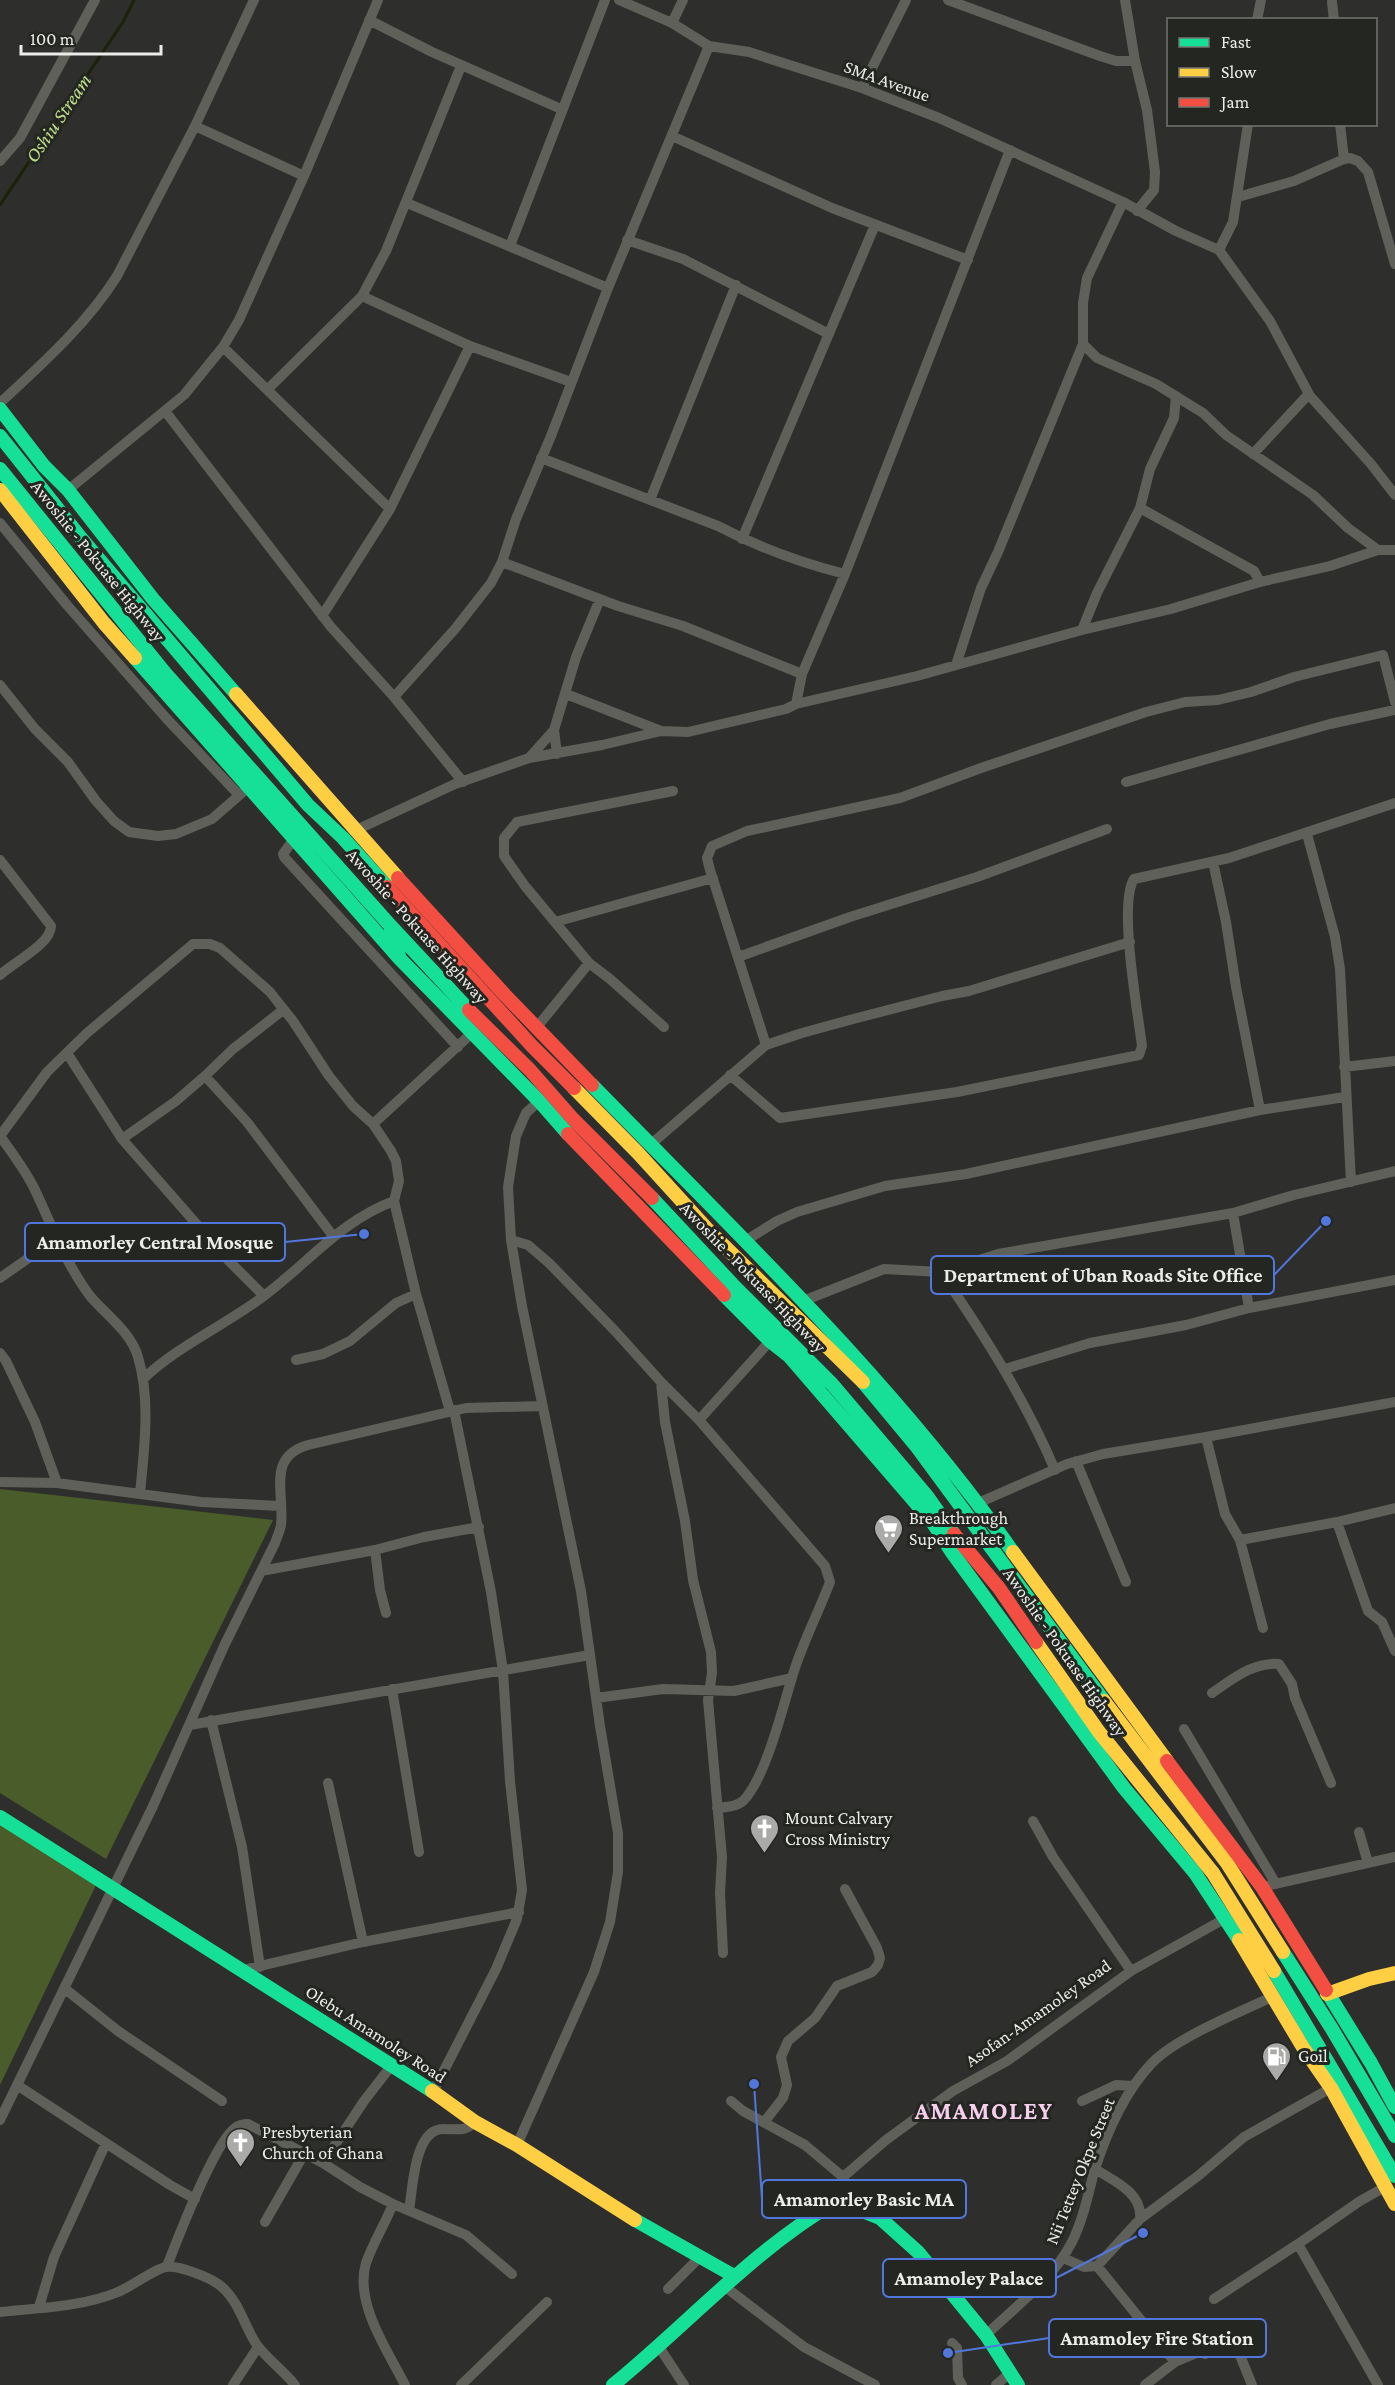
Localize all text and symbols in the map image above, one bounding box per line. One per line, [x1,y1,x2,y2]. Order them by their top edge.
scale bar [21,18,160,56]
legend [1167,18,1377,126]
text: 100 m [30,29,75,49]
text: Fast [1221,32,1252,52]
street label: SMA Avenue [841,56,933,106]
text: Slow [1221,62,1257,82]
water label: Oshiu Stream [20,70,96,166]
text: Jam [1219,92,1250,112]
street label: Awoshie - Pokuase Highway [27,476,170,646]
street label: Awoshie - Pokuase Highway [342,844,492,1008]
street label: Awoshie - Pokuase Highway [676,1198,831,1357]
callout: Amamorley Central Mosque [25,1223,285,1261]
text: Amamorley Central Mosque [36,1231,273,1253]
callout: Department of Uban Roads Site Office [931,1256,1274,1294]
text: Department of Uban Roads Site Office [943,1264,1263,1286]
place label: Breakthrough Supermarket [909,1508,1009,1549]
supermarket icon: Breakthrough Supermarket [872,1512,904,1554]
street label: Awoshie - Pokuase Highway [999,1564,1131,1741]
place label: Mount Calvary Cross Ministry [785,1808,893,1849]
church icon: Mount Calvary Cross Ministry [748,1812,780,1854]
street label: Asofan-Amamoley Road [961,1955,1115,2071]
street label: Olebu Amamoley Road [302,1981,451,2087]
fuel station icon: Goil [1261,2040,1293,2082]
place label: Goil [1298,2046,1328,2066]
street label: Nii Tettey Okpe Street [1041,2094,1119,2247]
district label: AMAMOLEY [914,2097,1053,2124]
place label: Presbyterian Church of Ghana [262,2122,383,2163]
church icon: Presbyterian Church of Ghana [225,2126,257,2168]
callout: Amamorley Basic MA [762,2180,966,2218]
text: Amamorley Basic MA [773,2188,955,2210]
callout: Amamoley Palace [883,2259,1056,2297]
text: Amamoley Palace [894,2267,1043,2289]
callout: Amamoley Fire Station [1049,2319,1266,2357]
text: Amamoley Fire Station [1060,2327,1254,2349]

